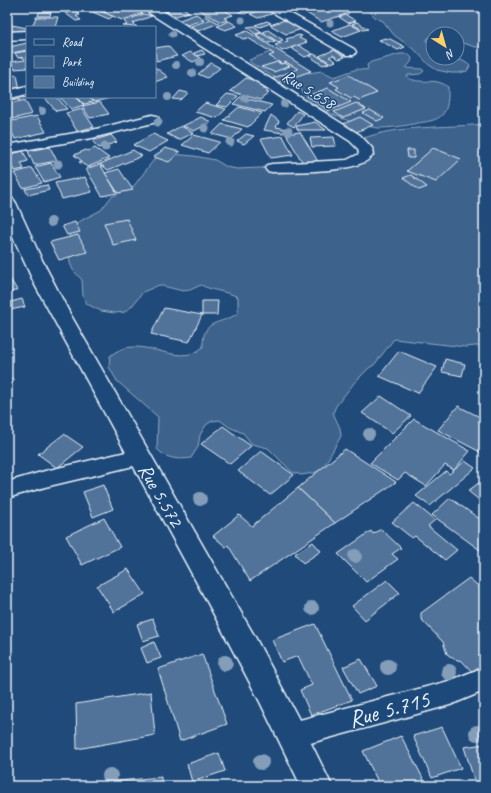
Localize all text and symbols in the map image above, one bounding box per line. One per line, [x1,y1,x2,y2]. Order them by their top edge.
legend [26,26,156,98]
north arrow [425,26,465,66]
text: Road [62,34,84,50]
text: N [442,46,458,63]
text: Park [62,54,83,70]
street label: Rue 5.658 [278,65,341,115]
text: Building [62,74,94,90]
street label: Rue 5.572 [133,459,190,533]
street label: Rue 5.715 [345,684,434,734]

